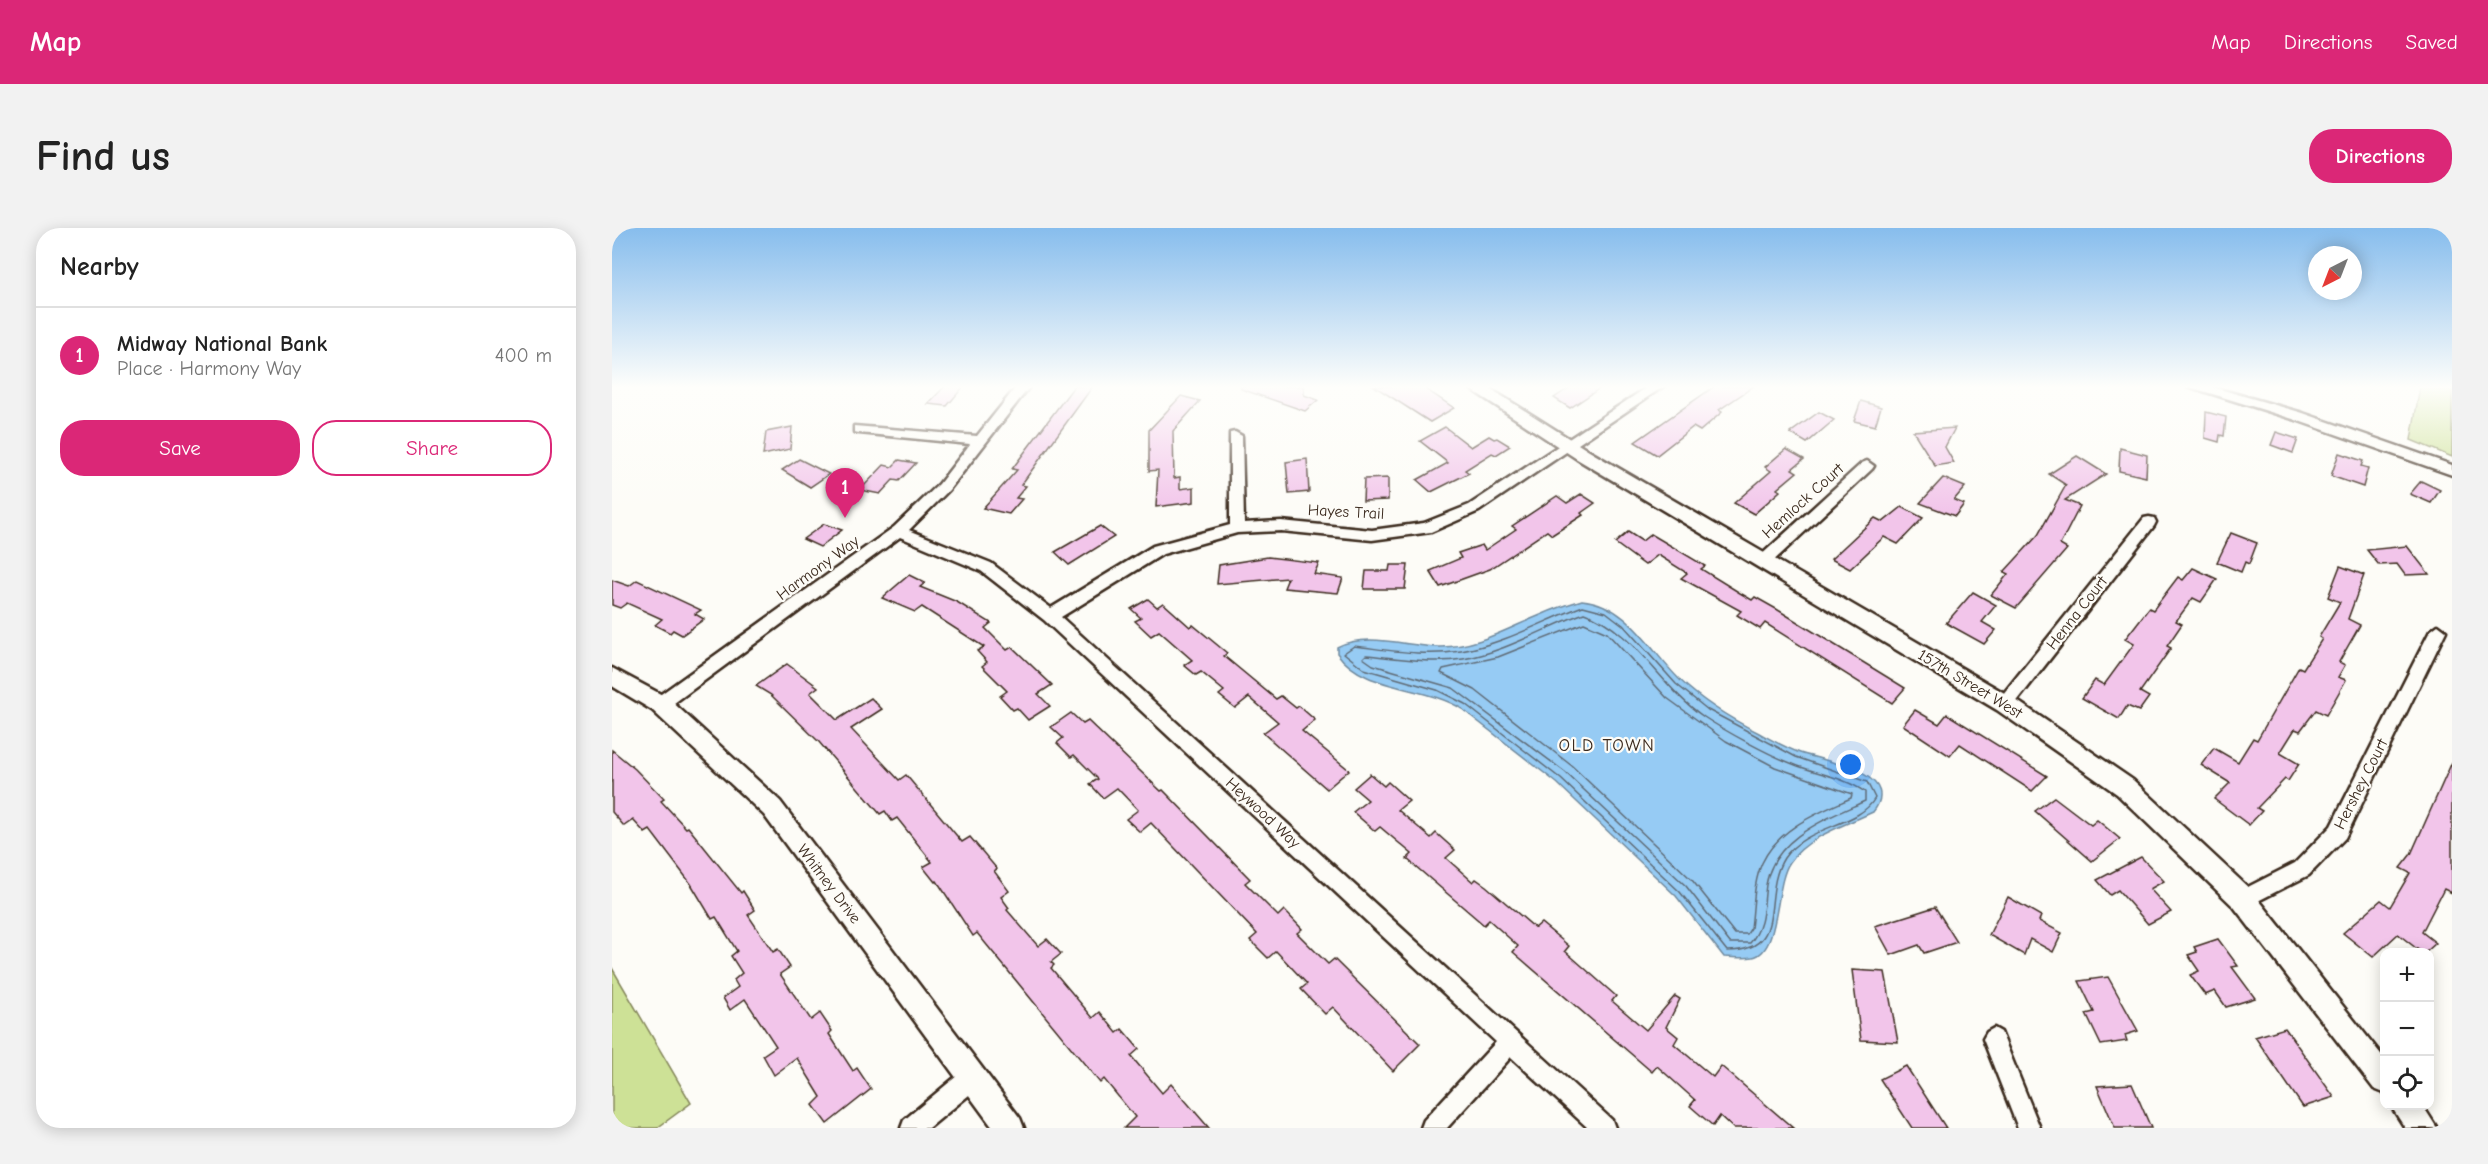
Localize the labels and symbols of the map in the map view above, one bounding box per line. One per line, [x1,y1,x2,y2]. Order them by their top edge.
north arrow [2308,246,2362,300]
street label: Hemlock Court [1759,460,1848,542]
pin: 1 [826,468,864,518]
street label: Hayes Trail [1307,501,1385,523]
street label: Harmony Way [773,532,863,604]
street label: Henna Court [2043,572,2112,653]
street label: 157th Street West [1915,646,2026,722]
district label: OLD TOWN [1559,735,1655,756]
street label: Hershey Court [2330,735,2392,832]
your location [1836,750,1865,779]
street label: Heywood Way [1222,774,1304,853]
street label: Whitney Drive [793,841,865,927]

